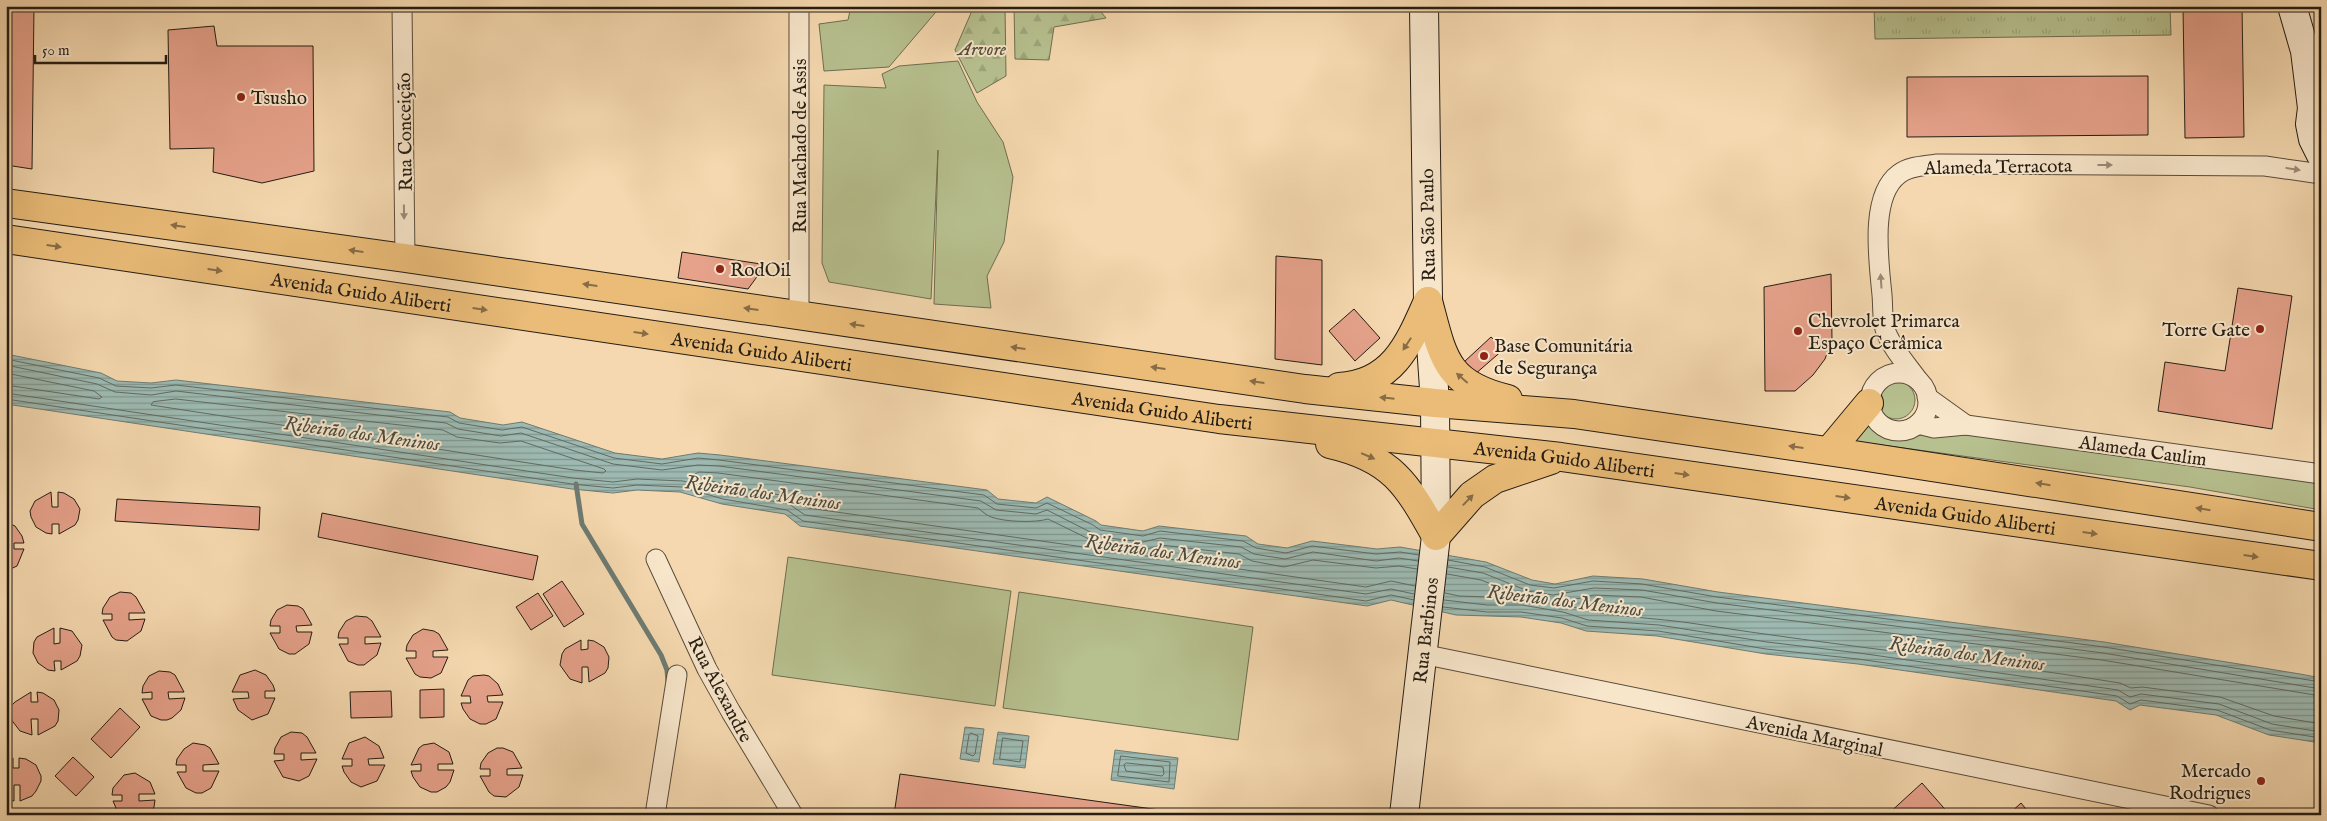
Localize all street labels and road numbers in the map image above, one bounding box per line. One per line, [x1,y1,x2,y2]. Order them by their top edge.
street label: Rua Machado de Assis [789,59,813,233]
street label: Rua Conceição [393,72,419,192]
street label: Alameda Terracota [1923,155,2073,181]
street label: Rua São Paulo [1416,168,1442,282]
street label: Avenida Guido Aliberti [268,268,453,319]
street label: Avenida Guido Aliberti [669,328,853,378]
street label: Avenida Guido Aliberti [1069,387,1254,437]
street label: Alameda Caulim [2076,431,2208,473]
street label: Avenida Guido Aliberti [1471,437,1656,484]
street label: Avenida Guido Aliberti [1872,492,2057,542]
street label: Rua Barbinos [1409,576,1445,685]
street label: Rua Alexandre [681,633,757,747]
street label: Avenida Marginal [1743,711,1886,763]

